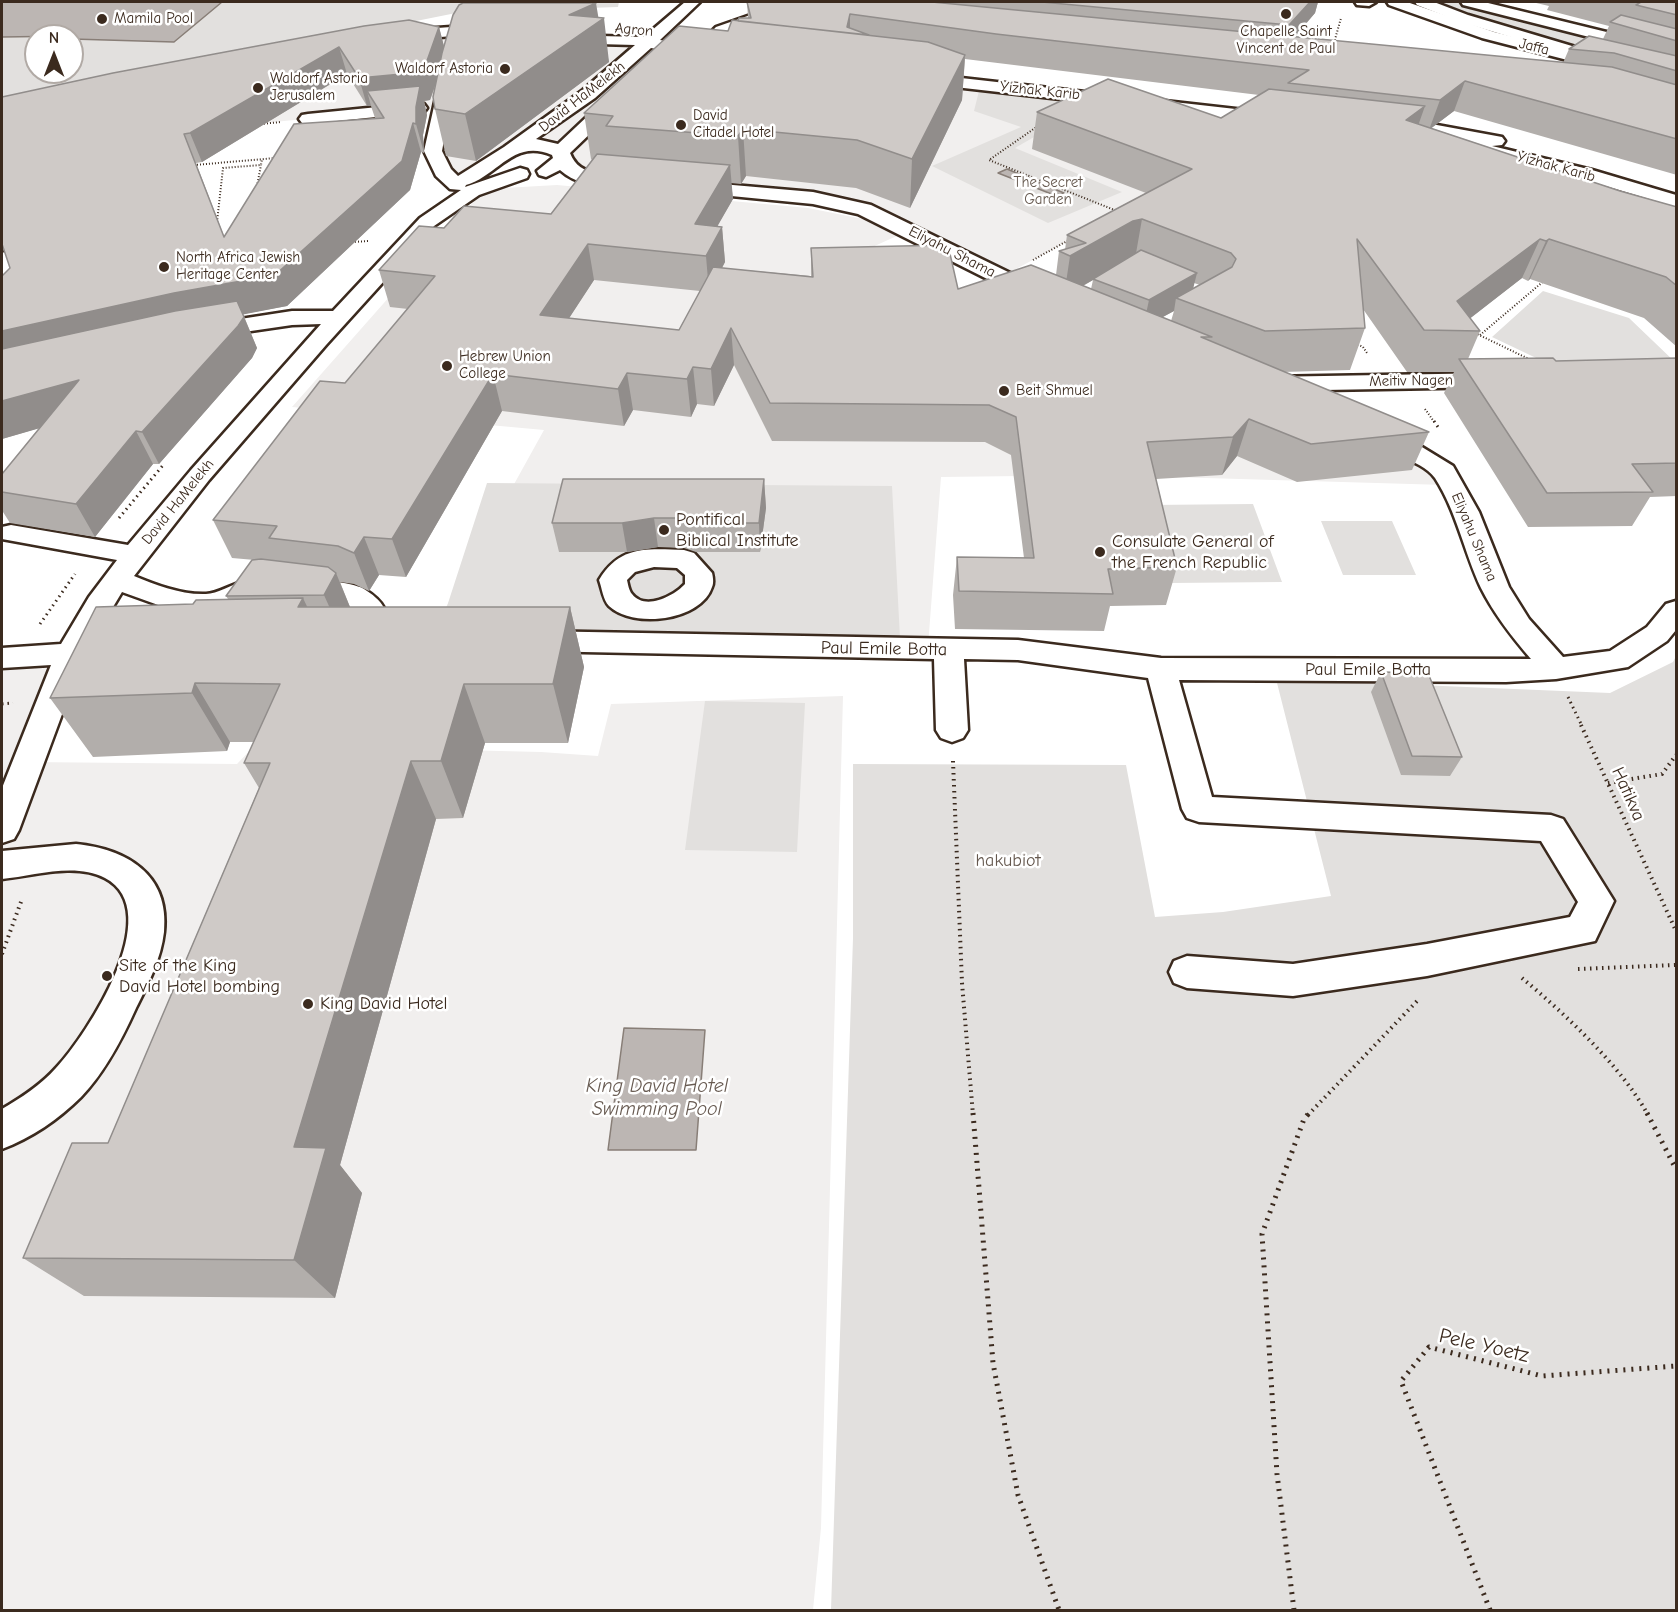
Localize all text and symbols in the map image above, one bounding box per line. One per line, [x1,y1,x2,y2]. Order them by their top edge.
marker: Chapelle Saint Vincent de Paul [1279,7,1293,21]
place label: Mamila Pool [114,10,193,28]
marker: Mamila Pool [95,12,109,26]
street label: Agron [614,19,654,41]
place label: Chapelle Saint Vincent de Paul [1236,23,1336,58]
north arrow [24,24,84,84]
text: N [49,29,59,47]
street label: Jaffa [1517,35,1551,59]
street label: David HaMelekh [535,58,629,136]
place label: Waldorf Astoria [395,60,493,78]
marker: Waldorf Astoria [498,62,512,76]
place label: Waldorf Astoria Jerusalem [270,70,368,105]
street label: Yizhak Karib [999,78,1081,104]
marker: Waldorf Astoria Jerusalem [251,81,265,95]
place label: David Citadel Hotel [693,107,774,142]
marker: David Citadel Hotel [674,118,688,132]
street label: Yizhak Karib [1515,148,1597,186]
park label: The Secret Garden [1014,174,1082,209]
street label: Eliyahu Shama [906,222,998,282]
place label: North Africa Jewish Heritage Center [176,249,300,284]
marker: North Africa Jewish Heritage Center [157,260,171,274]
place label: Hebrew Union College [459,348,551,383]
marker: Hebrew Union College [440,359,454,373]
street label: Meitiv Nagen [1369,371,1453,391]
place label: Beit Shmuel [1016,382,1093,400]
marker: Beit Shmuel [997,384,1011,398]
street label: David HaMelekh [138,456,218,548]
street label: Eliyahu Shama [1447,490,1501,584]
place label: Pontifical Biblical Institute [676,509,799,552]
marker: Pontifical Biblical Institute [657,523,671,537]
place label: Consulate General of the French Republic [1112,531,1273,574]
marker: Consulate General of the French Republic [1093,545,1107,559]
street label: Paul Emile Botta [821,637,947,661]
street label: Paul Emile Botta [1305,659,1431,681]
street label: Hatikva [1607,764,1649,824]
park label: hakubiot [975,850,1041,872]
place label: Site of the King David Hotel bombing [119,955,280,998]
marker: Site of the King David Hotel bombing [100,969,114,983]
place label: King David Hotel [320,993,447,1015]
marker: King David Hotel [301,997,315,1011]
water label: King David Hotel Swimming Pool [586,1074,728,1121]
street label: Pele Yoetz [1437,1323,1531,1369]

